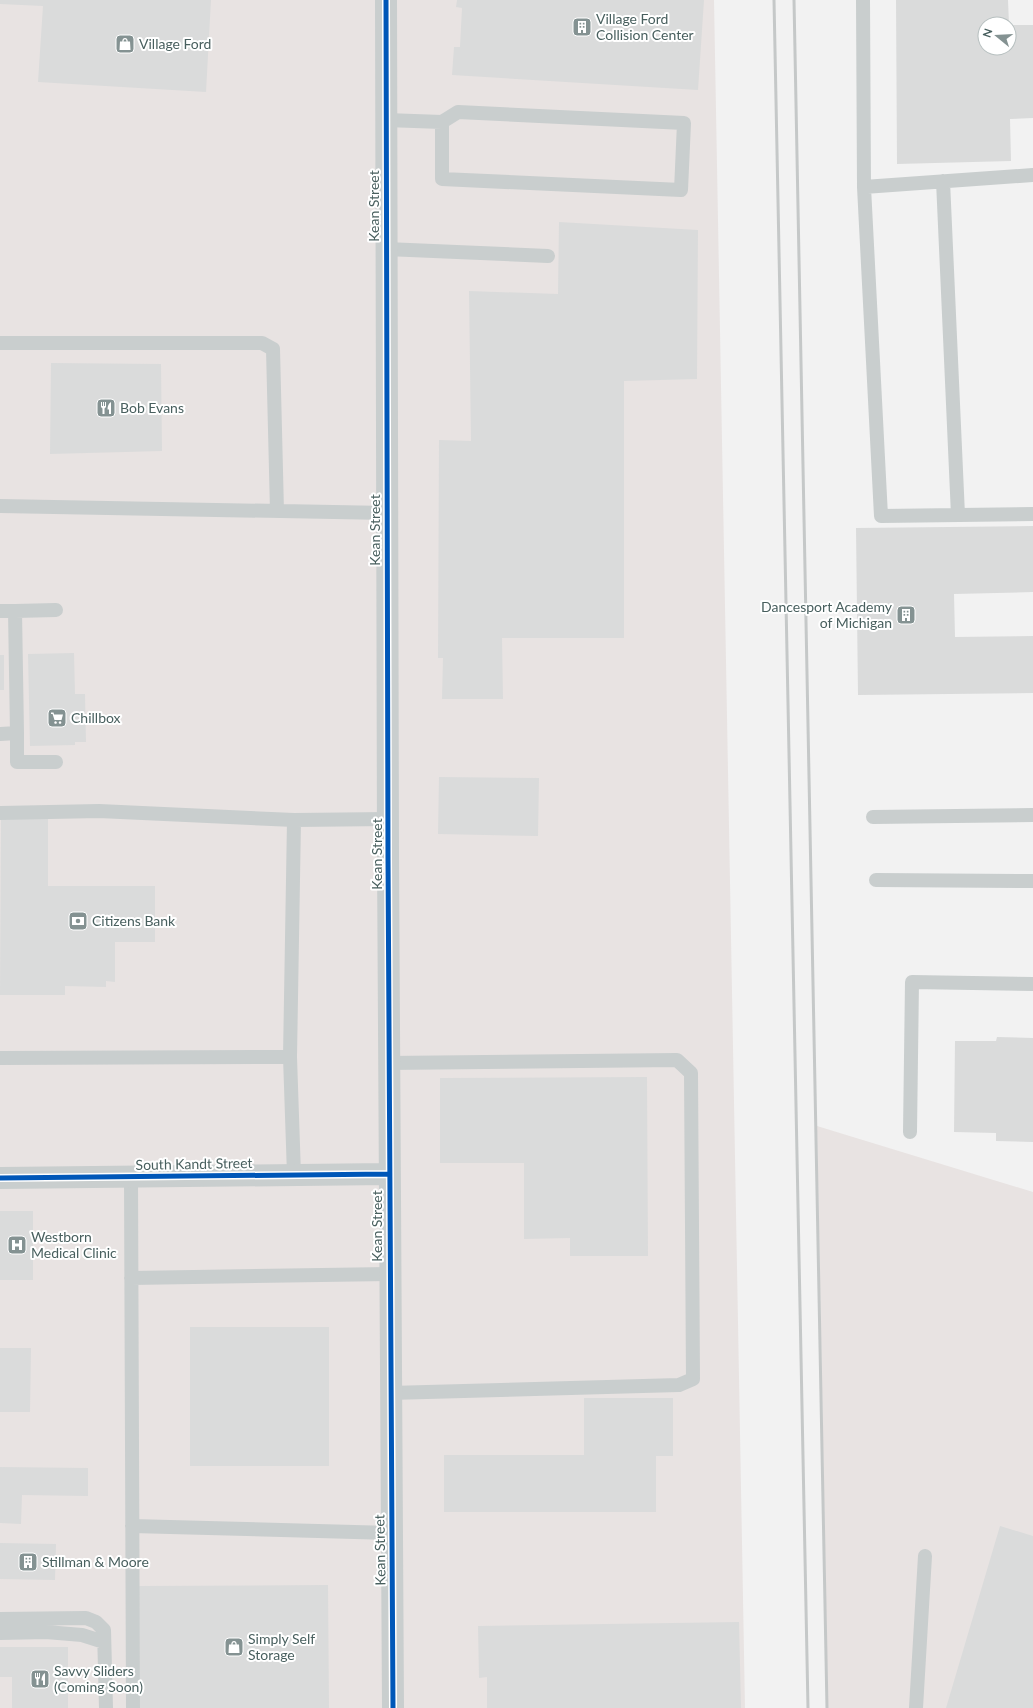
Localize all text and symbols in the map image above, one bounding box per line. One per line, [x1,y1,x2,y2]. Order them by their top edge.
place label: Village Ford Collision Center [596,10,694,43]
building icon: Village Ford Collision Center [571,16,593,38]
north arrow [977,16,1017,56]
text: N [980,27,995,39]
shop icon: Village Ford [114,33,136,55]
place label: Village Ford [139,35,211,52]
street label: Kean Street [365,170,382,242]
restaurant icon: Bob Evans [95,397,117,419]
place label: Bob Evans [120,399,184,416]
street label: Kean Street [366,494,383,566]
place label: Dancesport Academy of Michigan [761,598,893,631]
building icon: Dancesport Academy of Michigan [895,604,917,626]
supermarket icon: Chillbox [46,707,68,729]
place label: Chillbox [71,709,121,726]
street label: Kean Street [368,818,385,890]
bank icon: Citizens Bank [67,910,89,932]
place label: Citizens Bank [92,912,176,929]
street label: South Kandt Street [135,1154,253,1173]
street label: Kean Street [368,1190,385,1262]
place label: Westborn Medical Clinic [31,1228,117,1261]
hospital icon: Westborn Medical Clinic [6,1234,28,1256]
street label: Kean Street [370,1514,389,1586]
building icon: Stillman & Moore [17,1551,39,1573]
place label: Stillman & Moore [42,1553,149,1570]
place label: Simply Self Storage [248,1630,315,1663]
shop icon: Simply Self Storage [223,1636,245,1658]
place label: Savvy Sliders (Coming Soon) [54,1662,143,1695]
restaurant icon: Savvy Sliders (Coming Soon) [29,1668,51,1690]

